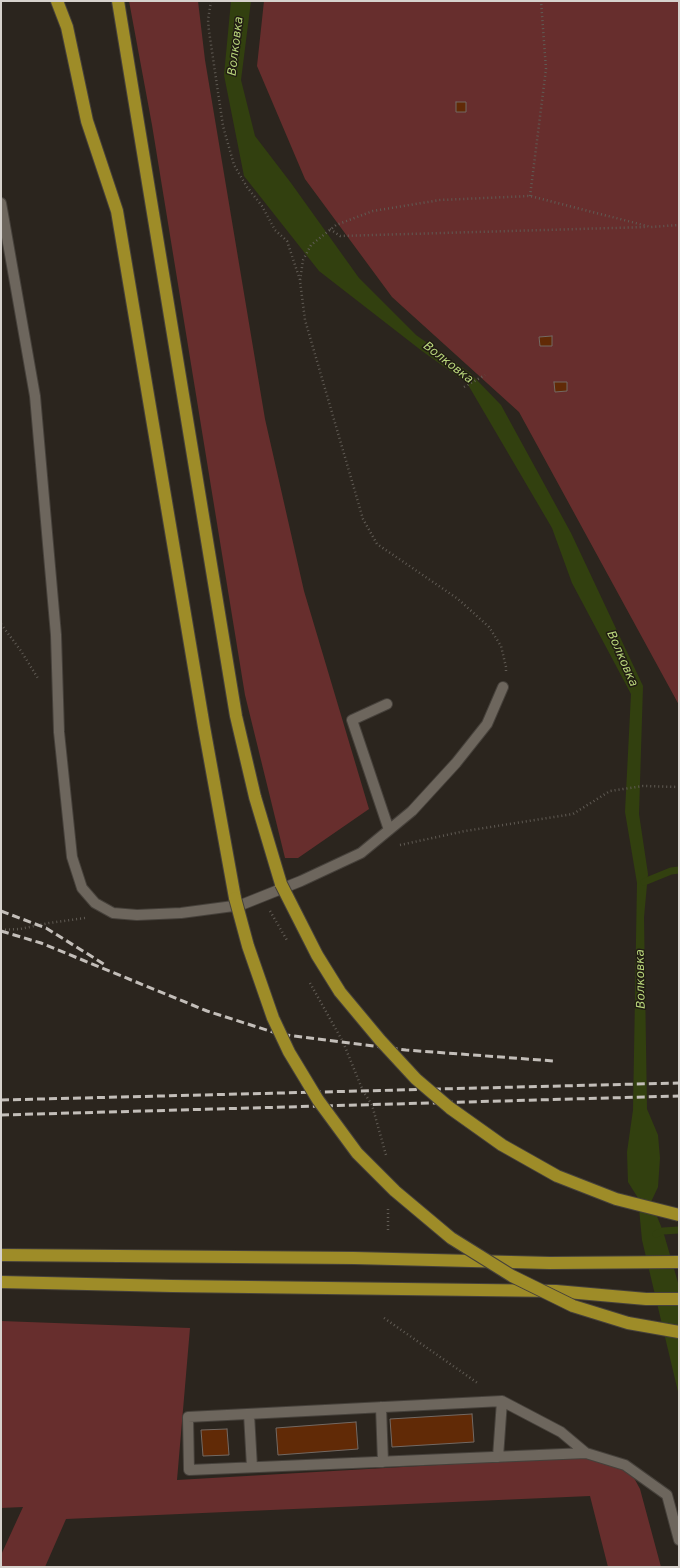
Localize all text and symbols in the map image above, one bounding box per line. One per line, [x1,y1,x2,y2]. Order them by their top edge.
water label: Волковка [225,16,247,76]
water label: Волковка [420,339,476,387]
water label: Волковка [603,629,641,689]
water label: Волковка [633,949,649,1009]

